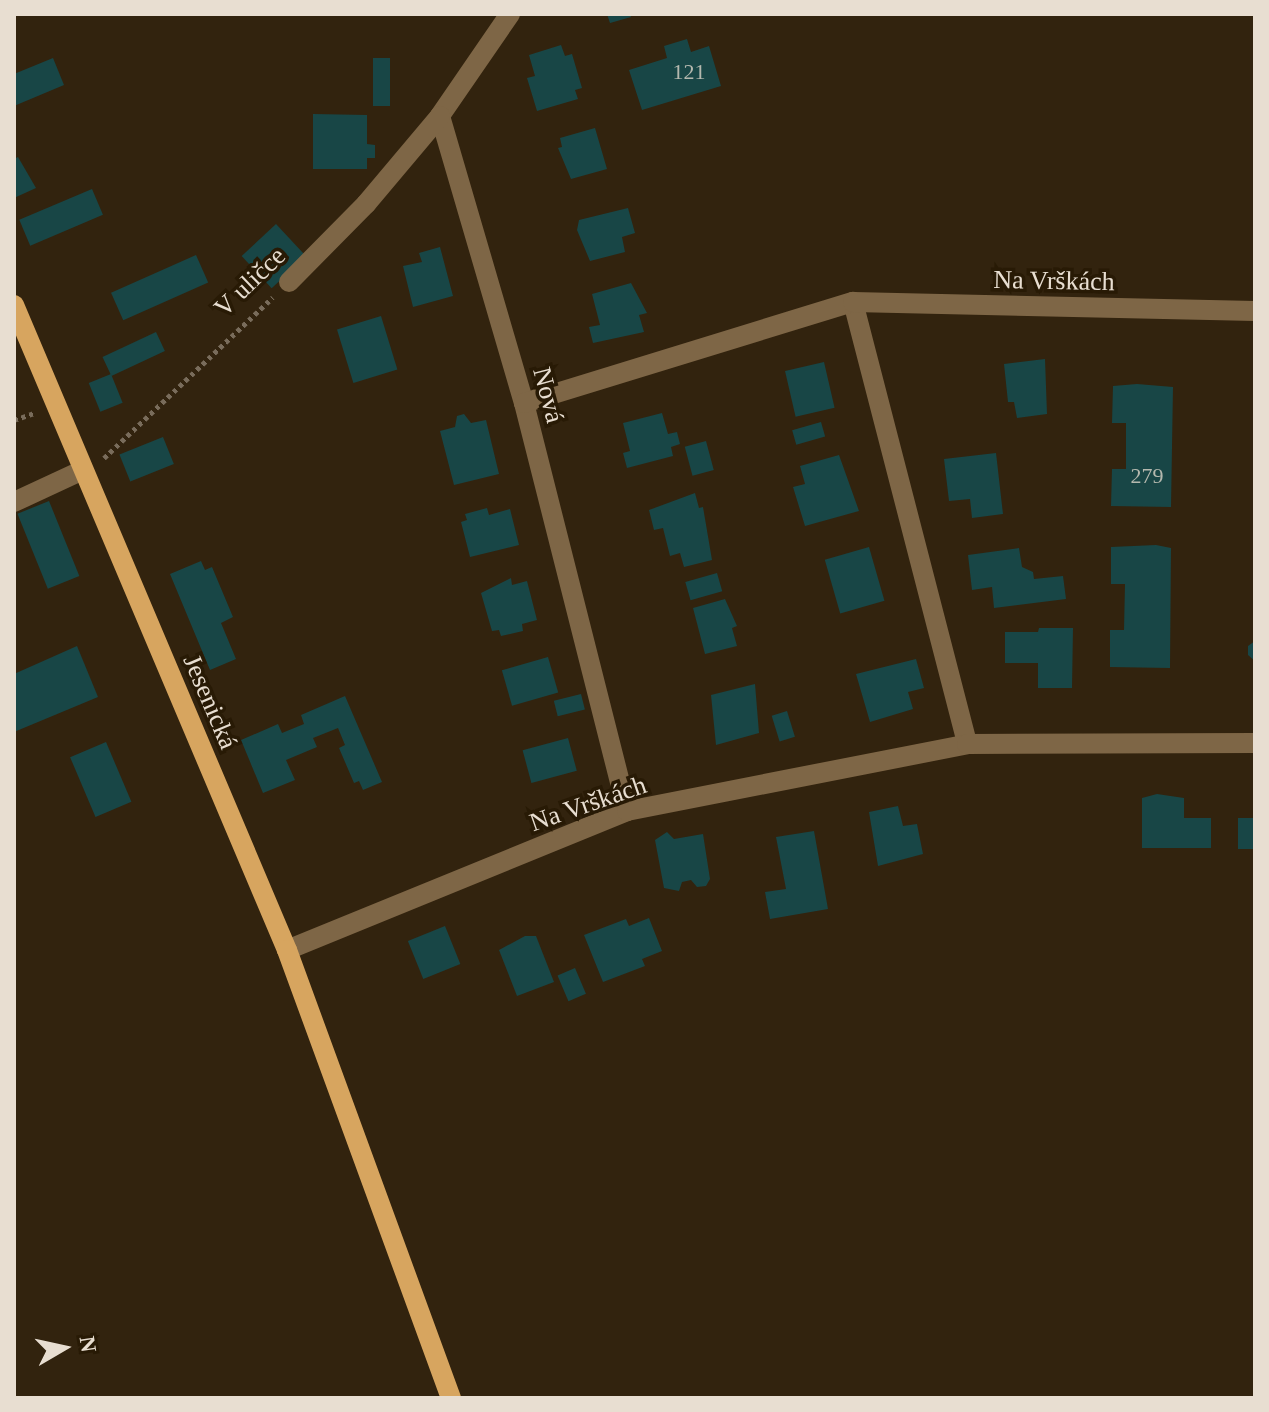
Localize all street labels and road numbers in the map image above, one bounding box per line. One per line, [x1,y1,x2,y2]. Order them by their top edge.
street label: V uličce [208,240,292,324]
street label: Na Vrškách [993,264,1115,298]
street label: Nová [526,364,570,426]
street label: Jesenická [176,650,244,754]
street label: Na Vrškách [525,769,651,839]

